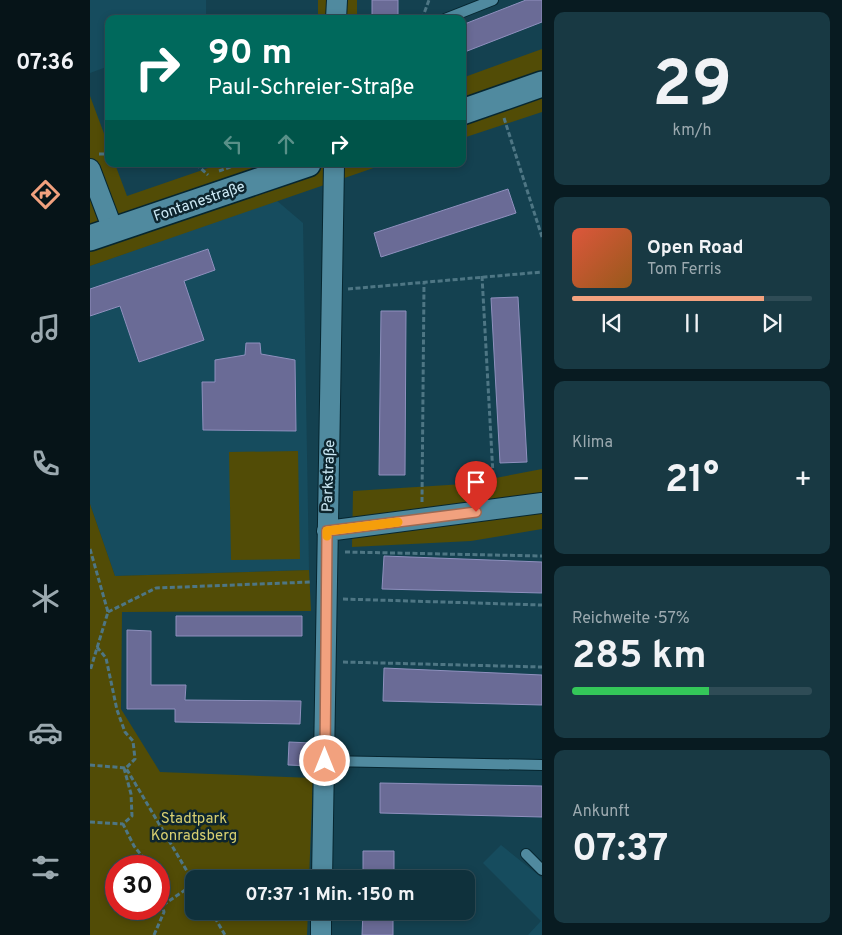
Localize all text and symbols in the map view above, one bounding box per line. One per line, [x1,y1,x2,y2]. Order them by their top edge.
text: 90 m [208,32,292,76]
icon: right [125,35,190,100]
text: 29 [652,47,732,129]
text: 07:36 [16,50,74,77]
text: Paul-Schreier-Straße [208,75,414,102]
text: km/h [673,121,711,141]
icon: left [219,130,247,158]
icon: ahead [272,130,300,158]
icon: right [325,130,353,158]
icon: directions [28,177,63,212]
street label: Fontanestraße [151,178,248,227]
text: Open Road [647,236,743,260]
text: Tom Ferris [647,260,721,280]
icon: previous [598,309,626,337]
icon: pause [678,309,706,337]
icon: next [758,309,786,337]
icon: music [28,311,63,346]
text: Klima [572,433,613,453]
street label: Parkstraße [319,440,340,513]
icon: phone [28,446,63,481]
text: 21° [665,457,719,506]
pin [455,461,497,512]
text: − [572,463,590,499]
text: + [794,463,812,499]
icon: arrive [462,468,490,496]
icon: climate [28,581,63,616]
text: Reichweite · 57% [572,609,690,629]
text: 285 km [572,633,706,682]
icon: car [28,715,63,750]
position arrow [298,734,350,786]
text: Ankunft [572,802,630,822]
park label: Stadtpark Konradsberg [151,810,237,846]
text: 07:37 [572,826,669,875]
icon: filters [28,850,63,885]
speed limit sign: 30 [105,855,170,920]
text: 07:37 · 1 Min. · 150 m [245,883,415,907]

